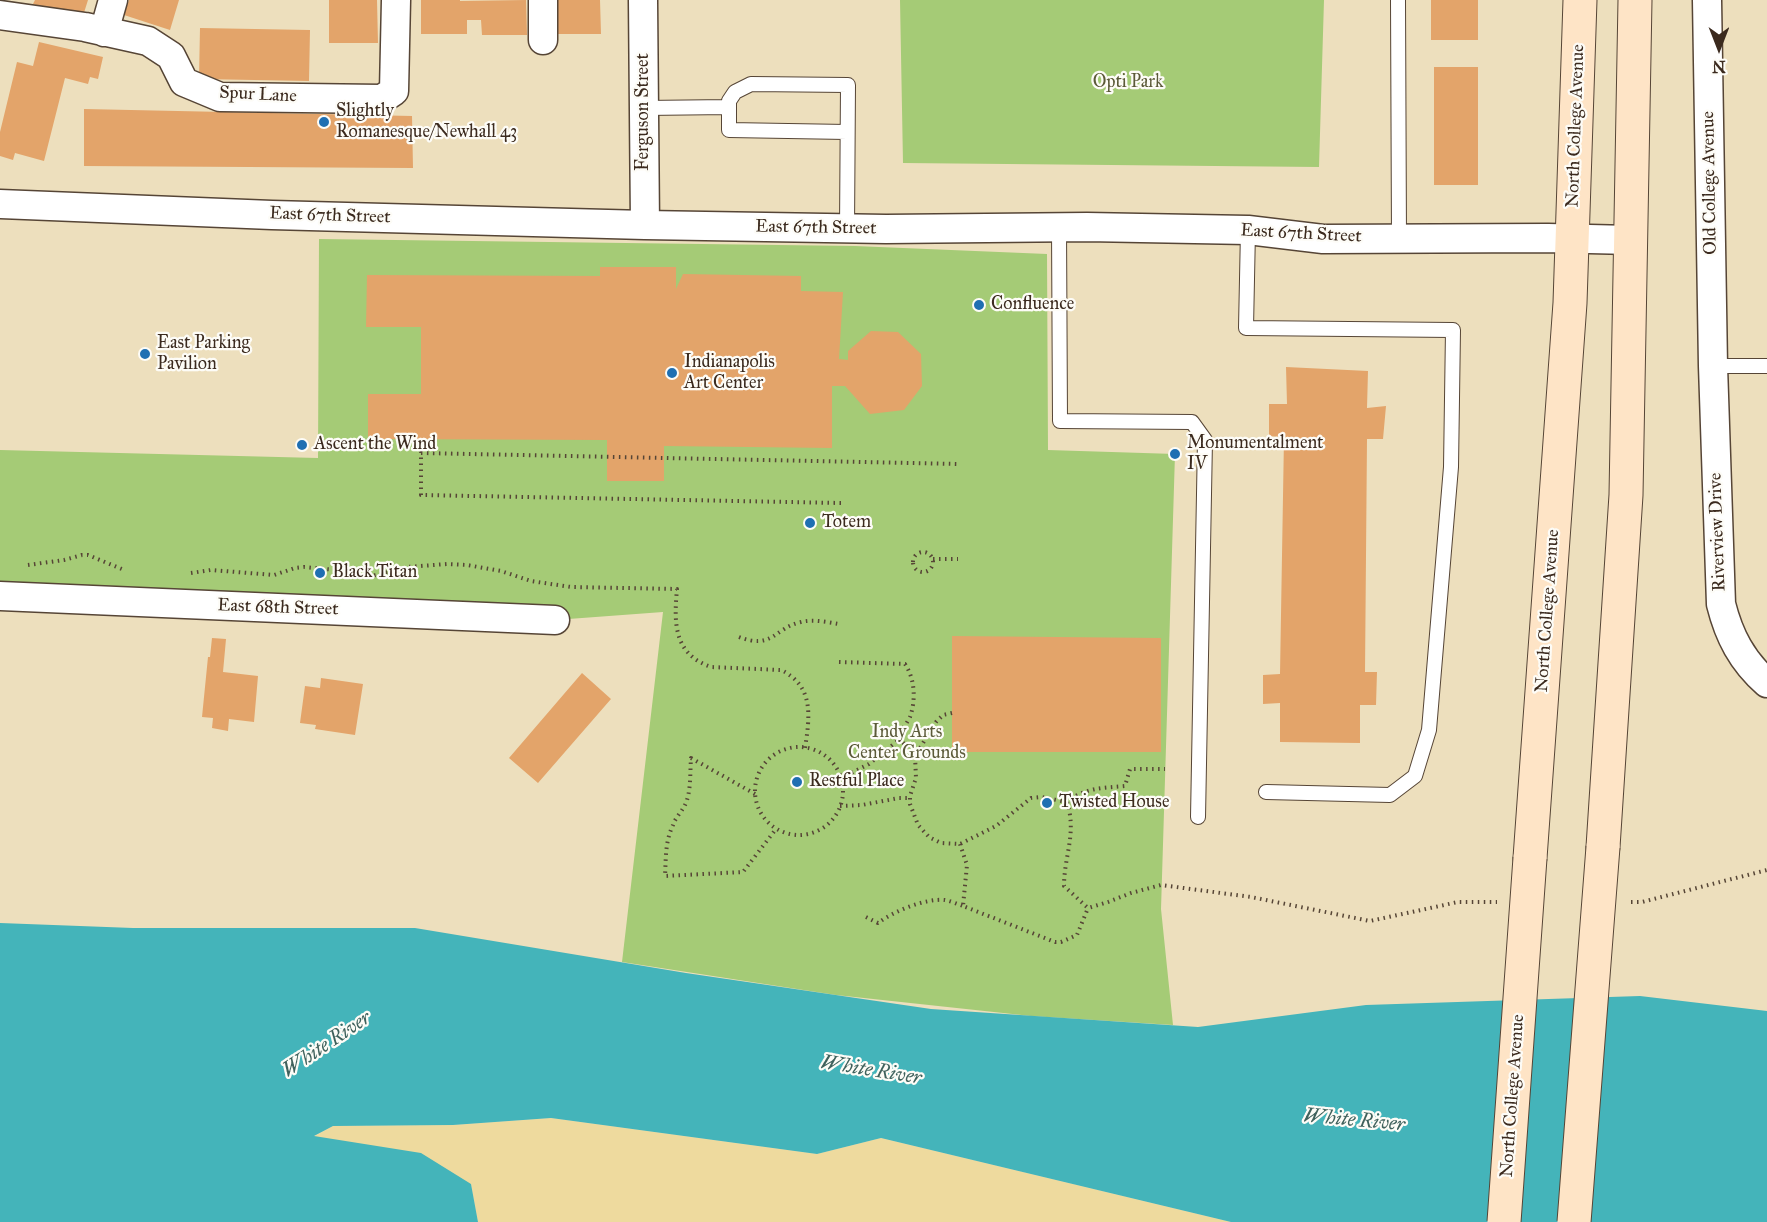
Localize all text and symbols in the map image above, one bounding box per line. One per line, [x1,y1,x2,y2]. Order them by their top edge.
north arrow [1689,18,1749,78]
street label: North College Avenue [1562,44,1590,208]
street label: Ferguson Street [633,53,655,171]
text: N [1712,57,1726,76]
park label: Opti Park [1093,72,1163,94]
street label: Spur Lane [219,82,297,108]
place label: Slightly Romanesque/Newhall 43 [336,101,517,144]
street label: Old College Avenue [1698,111,1722,255]
marker: Slightly Romanesque/Newhall 43 [317,115,331,129]
street label: East 67th Street [269,203,391,229]
street label: East 67th Street [755,216,877,240]
street label: East 67th Street [1240,220,1362,248]
place label: Confluence [991,294,1074,316]
marker: Confluence [972,298,986,312]
place label: East Parking Pavilion [157,333,250,376]
marker: East Parking Pavilion [138,347,152,361]
place label: Indianapolis Art Center [684,352,775,394]
marker: Indianapolis Art Center [665,366,679,380]
place label: Monumentalment IV [1187,433,1323,476]
place label: Ascent the Wind [314,434,436,456]
marker: Ascent the Wind [295,438,309,452]
marker: Monumentalment IV [1168,447,1182,461]
street label: Riverview Drive [1705,472,1731,592]
place label: Totem [822,512,871,534]
marker: Totem [803,516,817,530]
street label: North College Avenue [1532,529,1564,693]
place label: Black Titan [332,562,417,584]
marker: Black Titan [313,566,327,580]
street label: East 68th Street [217,595,339,621]
park label: Indy Arts Center Grounds [848,722,966,764]
place label: Restful Place [809,771,904,793]
marker: Restful Place [790,775,804,789]
place label: Twisted House [1059,792,1169,814]
marker: Twisted House [1040,796,1054,810]
water label: White River [278,1007,376,1083]
street label: North College Avenue [1497,1014,1529,1178]
water label: White River [819,1051,923,1091]
water label: White River [1302,1105,1406,1137]

